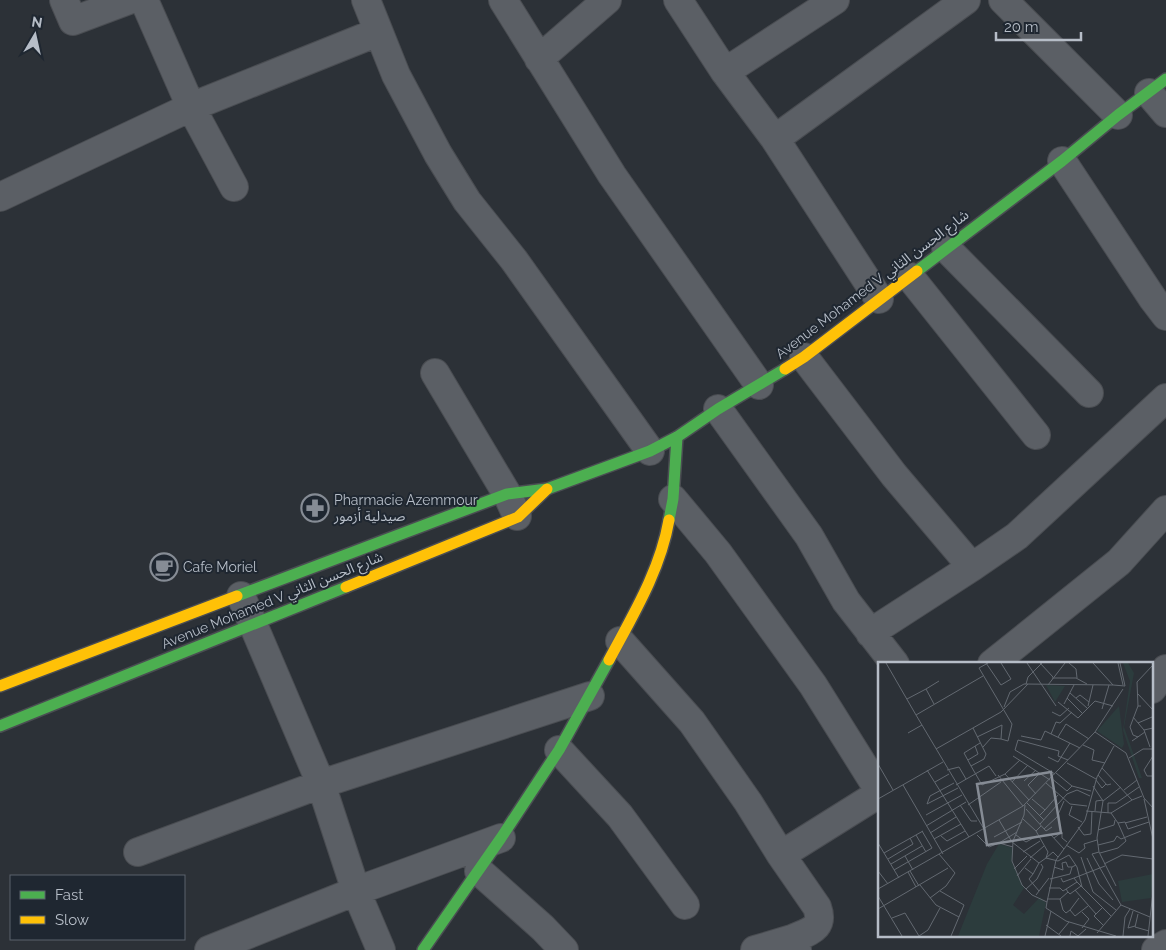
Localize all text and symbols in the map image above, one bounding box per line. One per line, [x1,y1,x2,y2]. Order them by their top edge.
north arrow [10,10,60,60]
scale bar [996,10,1081,42]
text: N [31,13,44,31]
text: 20 m [1004,18,1039,36]
street label: Avenue Mohamed V شارع الحسن الثاني [772,206,974,364]
place label: Pharmacie Azemmour صيدلية أزمور [333,492,478,525]
pharmacy icon: Pharmacie Azemmour صيدلية أزمور [300,493,330,523]
street label: Avenue Mohamed V شارع الحسن الثاني [159,548,386,655]
cafe icon: Cafe Moriel [149,552,179,582]
place label: Cafe Moriel [183,559,257,575]
inset map [878,662,1154,938]
legend [10,875,185,940]
text: Fast [55,886,83,904]
text: Slow [55,911,89,929]

